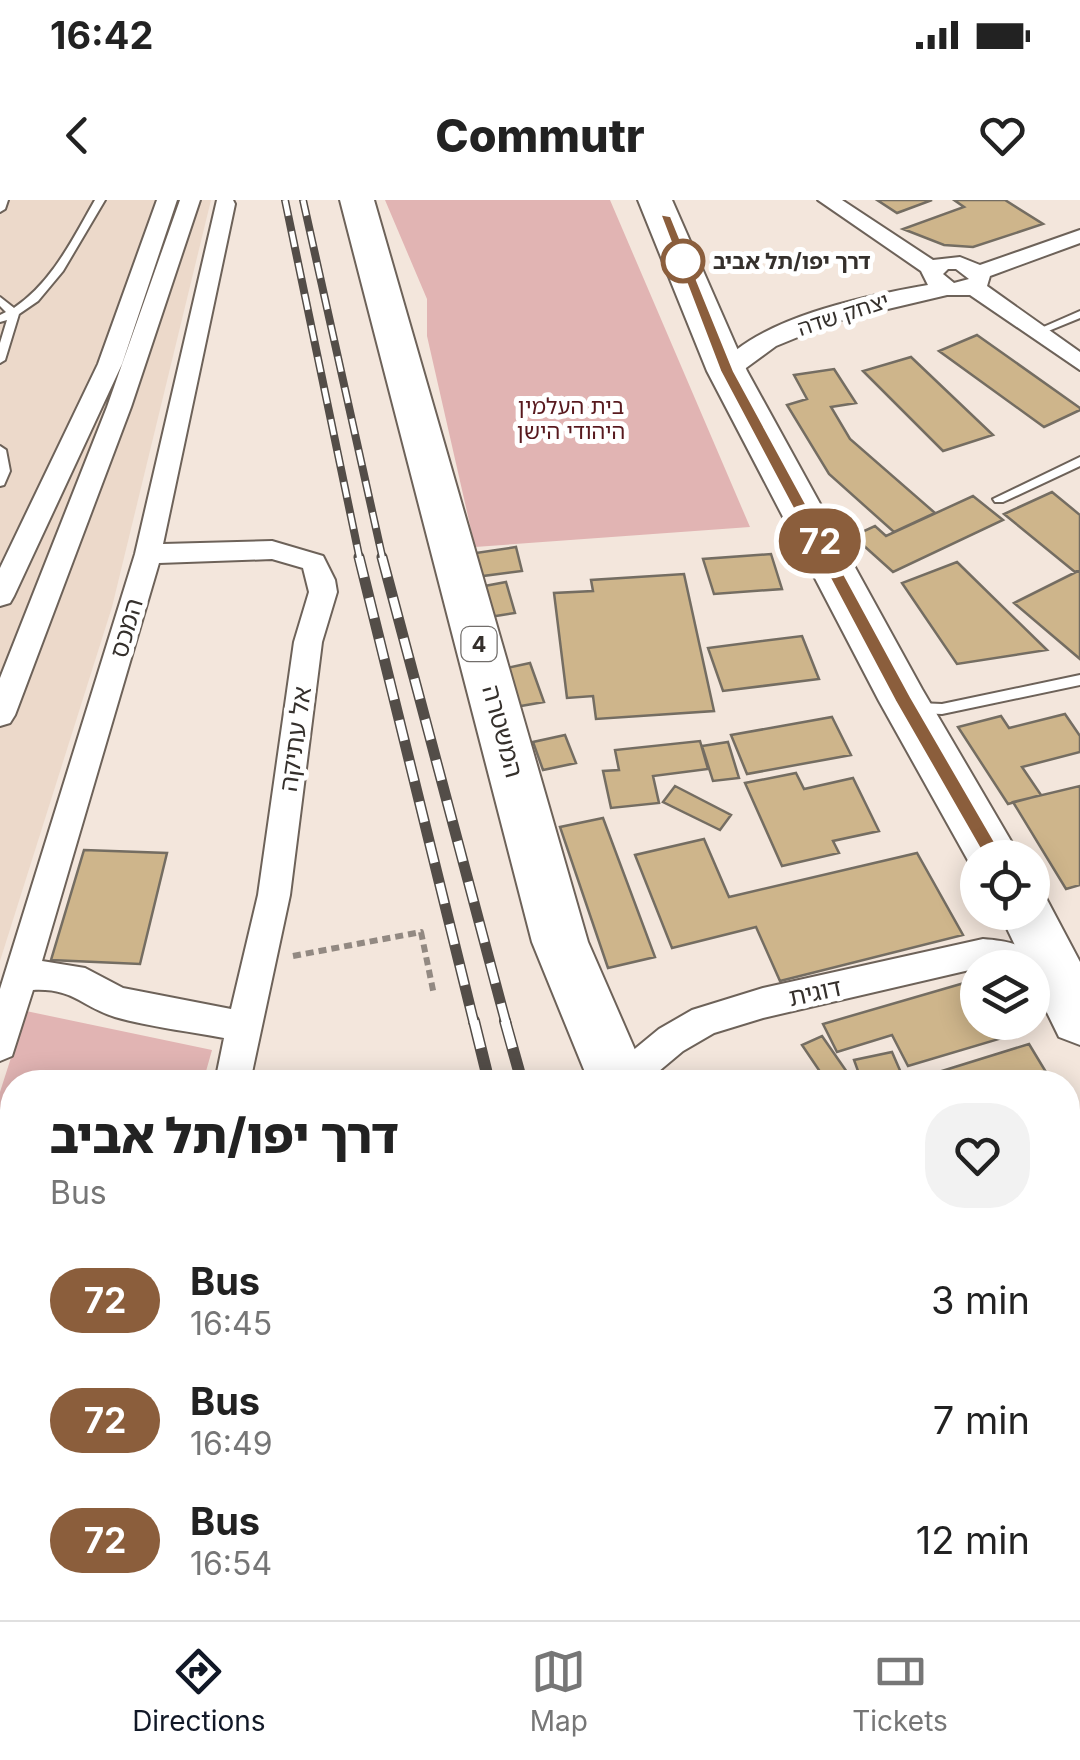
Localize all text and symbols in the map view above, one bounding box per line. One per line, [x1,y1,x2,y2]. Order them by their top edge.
text: 16:42 [50,12,153,58]
icon: back [50,108,105,163]
text: Commutr [435,108,645,163]
icon: heart [975,108,1030,163]
marker: דרך יפו/תל אביב [662,240,704,282]
place label: דרך יפו/תל אביב [713,248,871,274]
street label: יצחק שדה [794,287,892,341]
park label: בית העלמין היהודי הישן [517,393,625,444]
line badge: 72 [775,508,865,574]
text: 72 [799,520,841,562]
street label: המכס [103,595,149,661]
road number: 4 [462,627,496,661]
street label: המשטרה [476,681,530,781]
street label: אל עתיקה [273,684,317,794]
map controls [960,840,1050,1040]
button: locate [960,840,1050,930]
button: layers [960,950,1050,1040]
street label: דוגית [786,972,844,1012]
button: heart [925,1103,1030,1208]
text: דרך יפו/תל אביב [50,1106,399,1165]
text: Bus [50,1173,107,1212]
text: Bus [190,1258,260,1304]
text: 3 min [931,1277,1030,1323]
text: 72 [84,1279,126,1321]
text: 16:45 [190,1304,272,1343]
text: Bus [190,1378,260,1424]
text: 7 min [933,1397,1030,1443]
text: 72 [84,1399,126,1441]
text: 16:49 [190,1424,273,1463]
text: Bus [190,1498,260,1544]
text: 12 min [916,1517,1030,1563]
text: 72 [84,1519,126,1561]
text: 16:54 [190,1544,272,1583]
tab: Directions [132,1644,266,1738]
tab: Map [530,1644,588,1738]
tab: Tickets [852,1644,948,1738]

